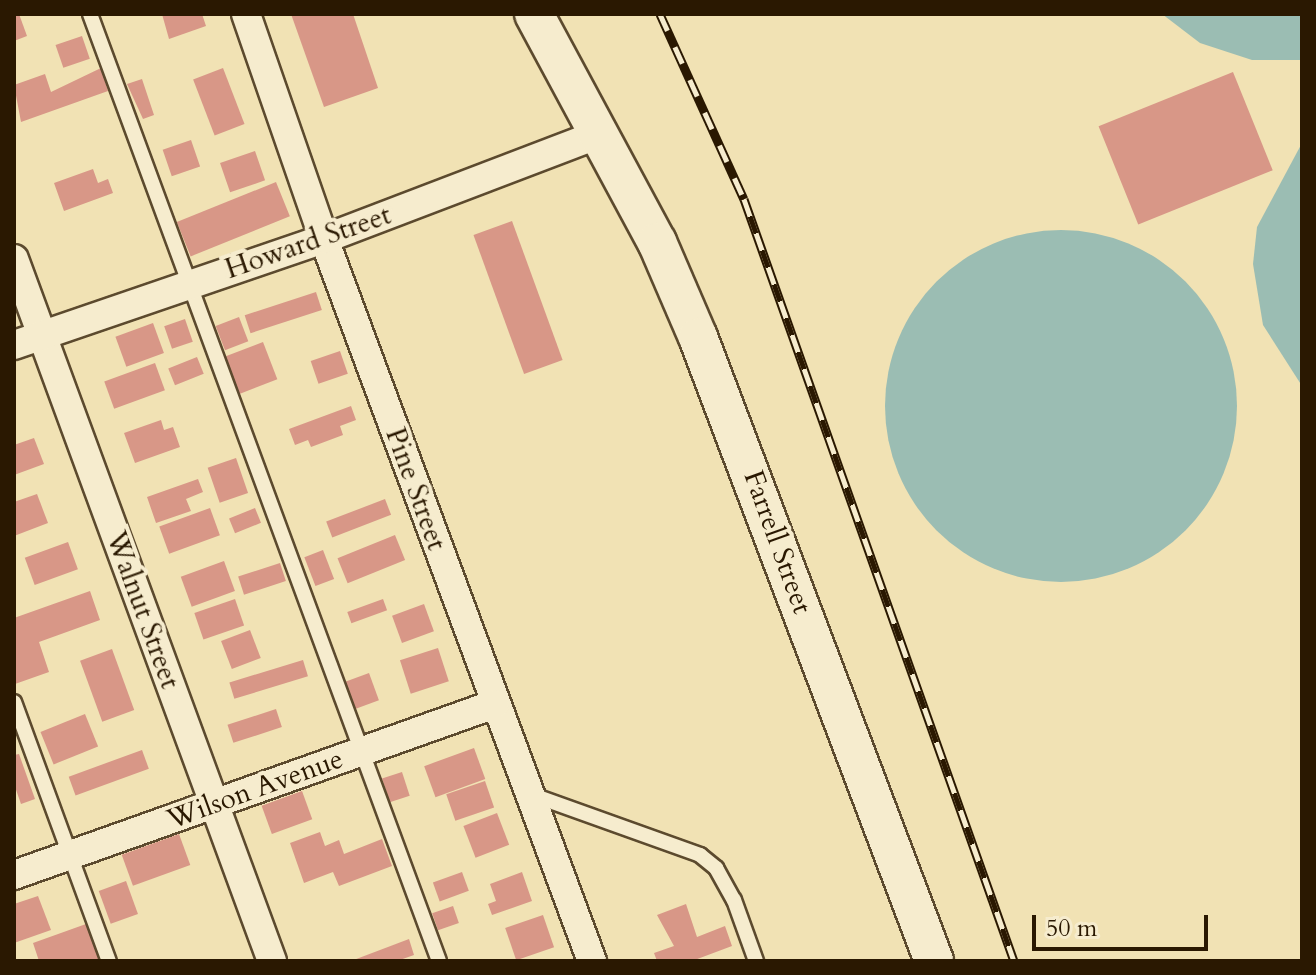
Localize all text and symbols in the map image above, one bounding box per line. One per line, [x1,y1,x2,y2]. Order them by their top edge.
street label: Howard Street [221,198,395,286]
street label: Pine Street [378,423,454,555]
street label: Farrell Street [737,466,819,618]
street label: Walnut Street [99,527,187,693]
street label: Wilson Avenue [162,742,348,836]
scale bar [1036,899,1212,949]
text: 50 m [1046,912,1097,945]

